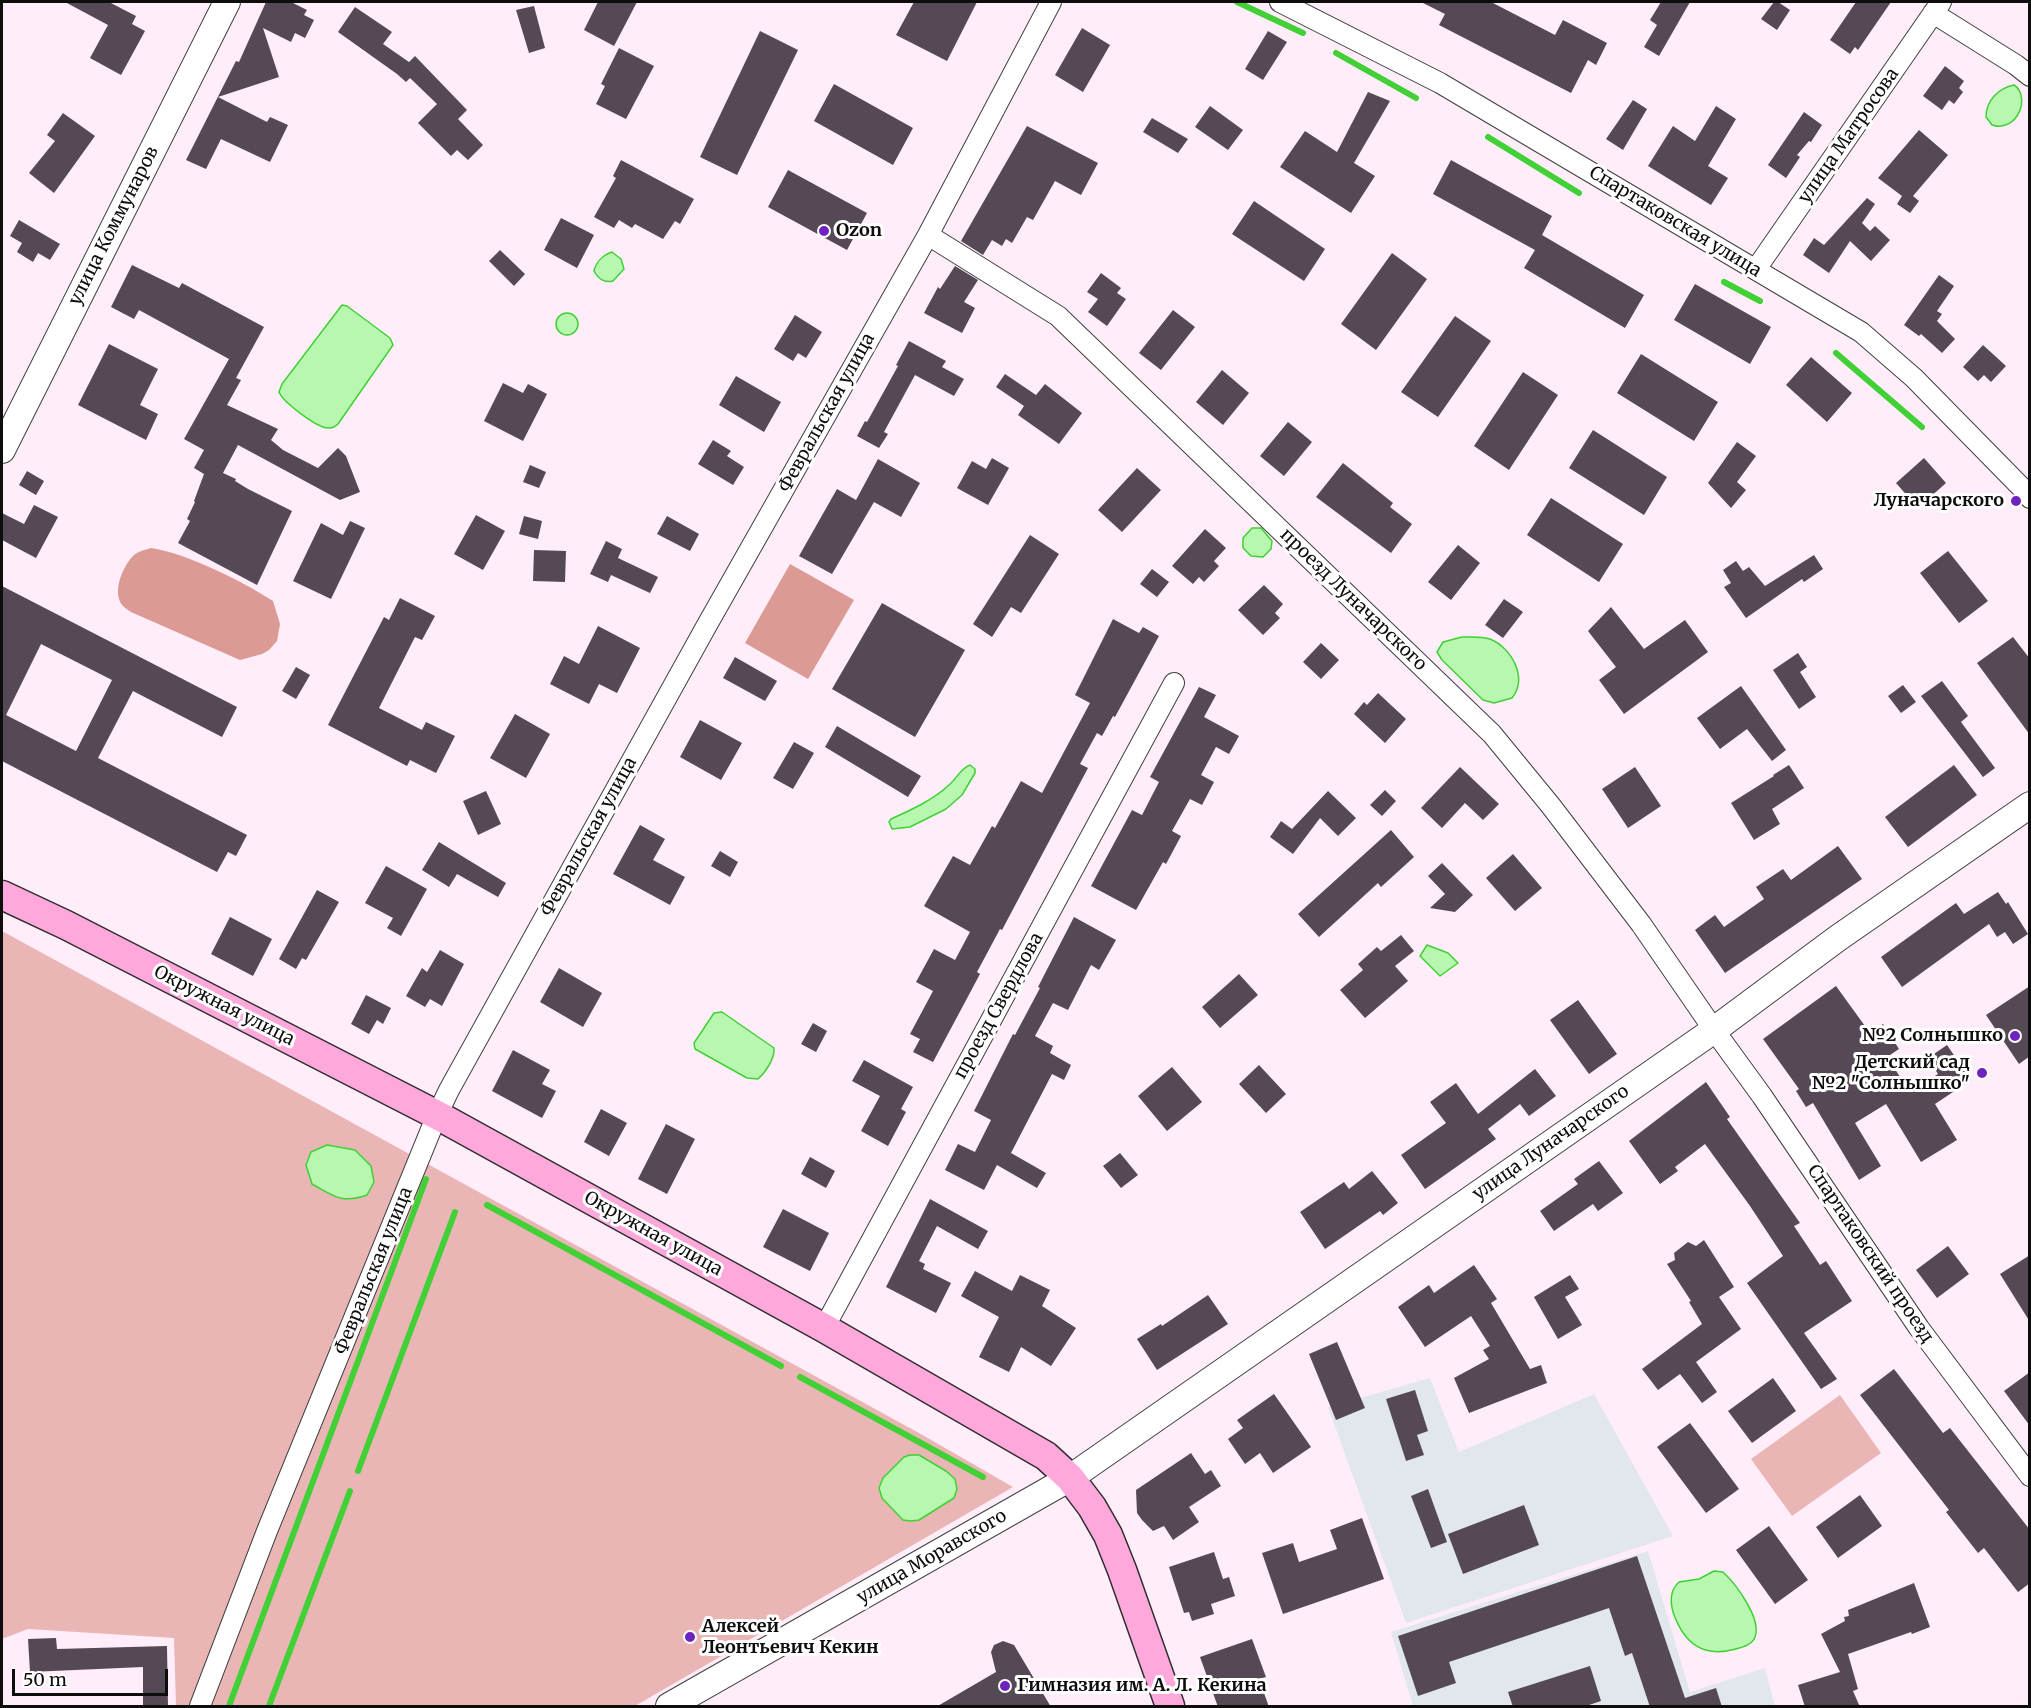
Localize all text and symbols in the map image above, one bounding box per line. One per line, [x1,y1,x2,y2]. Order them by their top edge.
street label: улица Матросова [1794,64,1904,208]
street label: улица Коммунаров [65,143,163,309]
street label: Спартаковская улица [1585,162,1765,282]
place label: Ozon [836,220,882,242]
marker: Ozon [817,224,831,238]
street label: Февральская улица [774,330,880,496]
place label: Луначарского [1874,490,2004,512]
marker: Луначарского [2009,494,2023,508]
street label: проезд Луначарского [1275,524,1431,676]
street label: Февральская улица [536,754,642,920]
street label: проезд Свердлова [950,929,1048,1083]
street label: Окружная улица [150,961,298,1051]
place label: №2 Солнышко [1862,1025,2003,1047]
marker: №2 Солнышко [2008,1029,2022,1043]
place label: Детский сад №2 "Солнышко" [1812,1052,1970,1094]
marker: Детский сад №2 "Солнышко" [1975,1066,1989,1080]
street label: улица Луначарского [1469,1081,1633,1205]
street label: Спартаковский проезд [1802,1161,1938,1347]
street label: Февральская улица [331,1184,417,1358]
street label: Окружная улица [580,1187,726,1281]
street label: улица Моравского [853,1505,1011,1609]
place label: Алексей Леонтьевич Кекин [702,1616,879,1658]
marker: Алексей Леонтьевич Кекин [683,1630,697,1644]
scale bar [15,1657,171,1695]
text: 50 m [23,1668,67,1691]
place label: Гимназия им. А. Л. Кекина [1017,1675,1267,1697]
marker: Гимназия им. А. Л. Кекина [998,1679,1012,1693]

